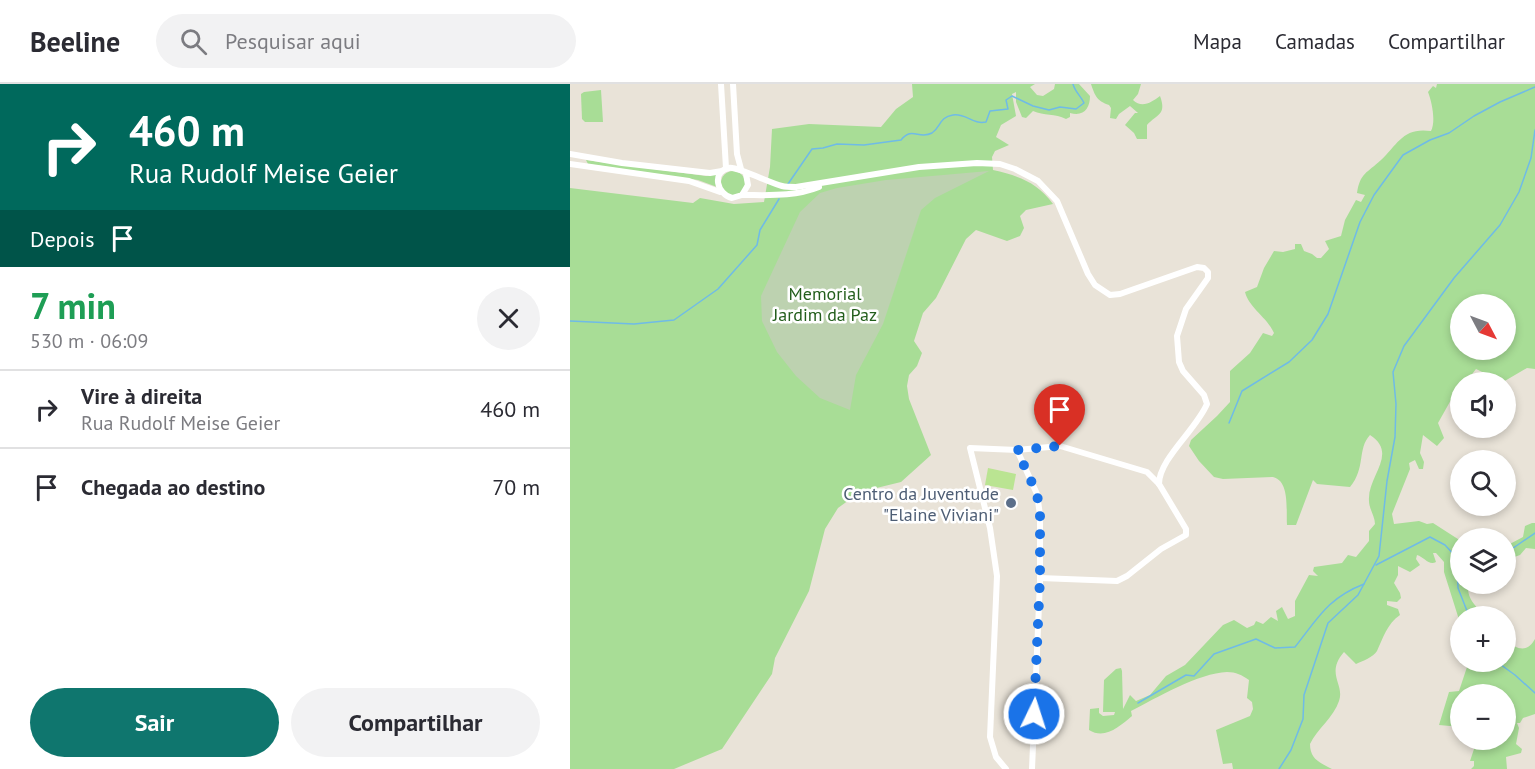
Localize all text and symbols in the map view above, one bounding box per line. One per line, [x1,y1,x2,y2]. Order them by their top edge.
search box [156,14,576,68]
text: Beeline [30,23,120,60]
icon: search [177,25,210,58]
text: Pesquisar aqui [225,27,361,55]
text: Mapa [1193,28,1242,55]
text: Camadas [1275,28,1355,55]
text: Compartilhar [1388,28,1505,55]
text: 460 m [129,103,245,158]
icon: right [30,108,108,186]
text: Rua Rudolf Meise Geier [129,156,398,190]
icon: arrive [106,222,139,255]
text: Depois [30,225,94,253]
text: 7 min [30,282,116,329]
park label: Memorial Jardim da Paz [772,282,877,326]
button: close [477,287,540,350]
north arrow [1450,294,1516,360]
map controls [1450,294,1516,750]
text: 530 m · 06:09 [30,328,148,354]
button: sound [1450,372,1516,438]
text: Vire à direita [81,382,202,410]
pin [1034,384,1085,446]
icon: right [30,393,63,426]
icon: arrive [1043,393,1076,426]
text: 460 m [480,395,540,423]
text: Rua Rudolf Meise Geier [81,410,280,436]
button: search [1450,450,1516,516]
icon: arrive [30,471,63,504]
text: Chegada ao destino [81,473,265,501]
text: 70 m [492,473,540,501]
place label: Centro da Juventude "Elaine Viviani" [843,482,999,526]
marker: Centro da Juventude "Elaine Viviani" [1004,496,1018,510]
button: layers [1450,528,1516,594]
button: + [1450,606,1516,672]
position arrow [1002,682,1066,746]
button: − [1450,684,1516,750]
button: Sair [30,688,279,757]
button: Compartilhar [291,688,540,757]

